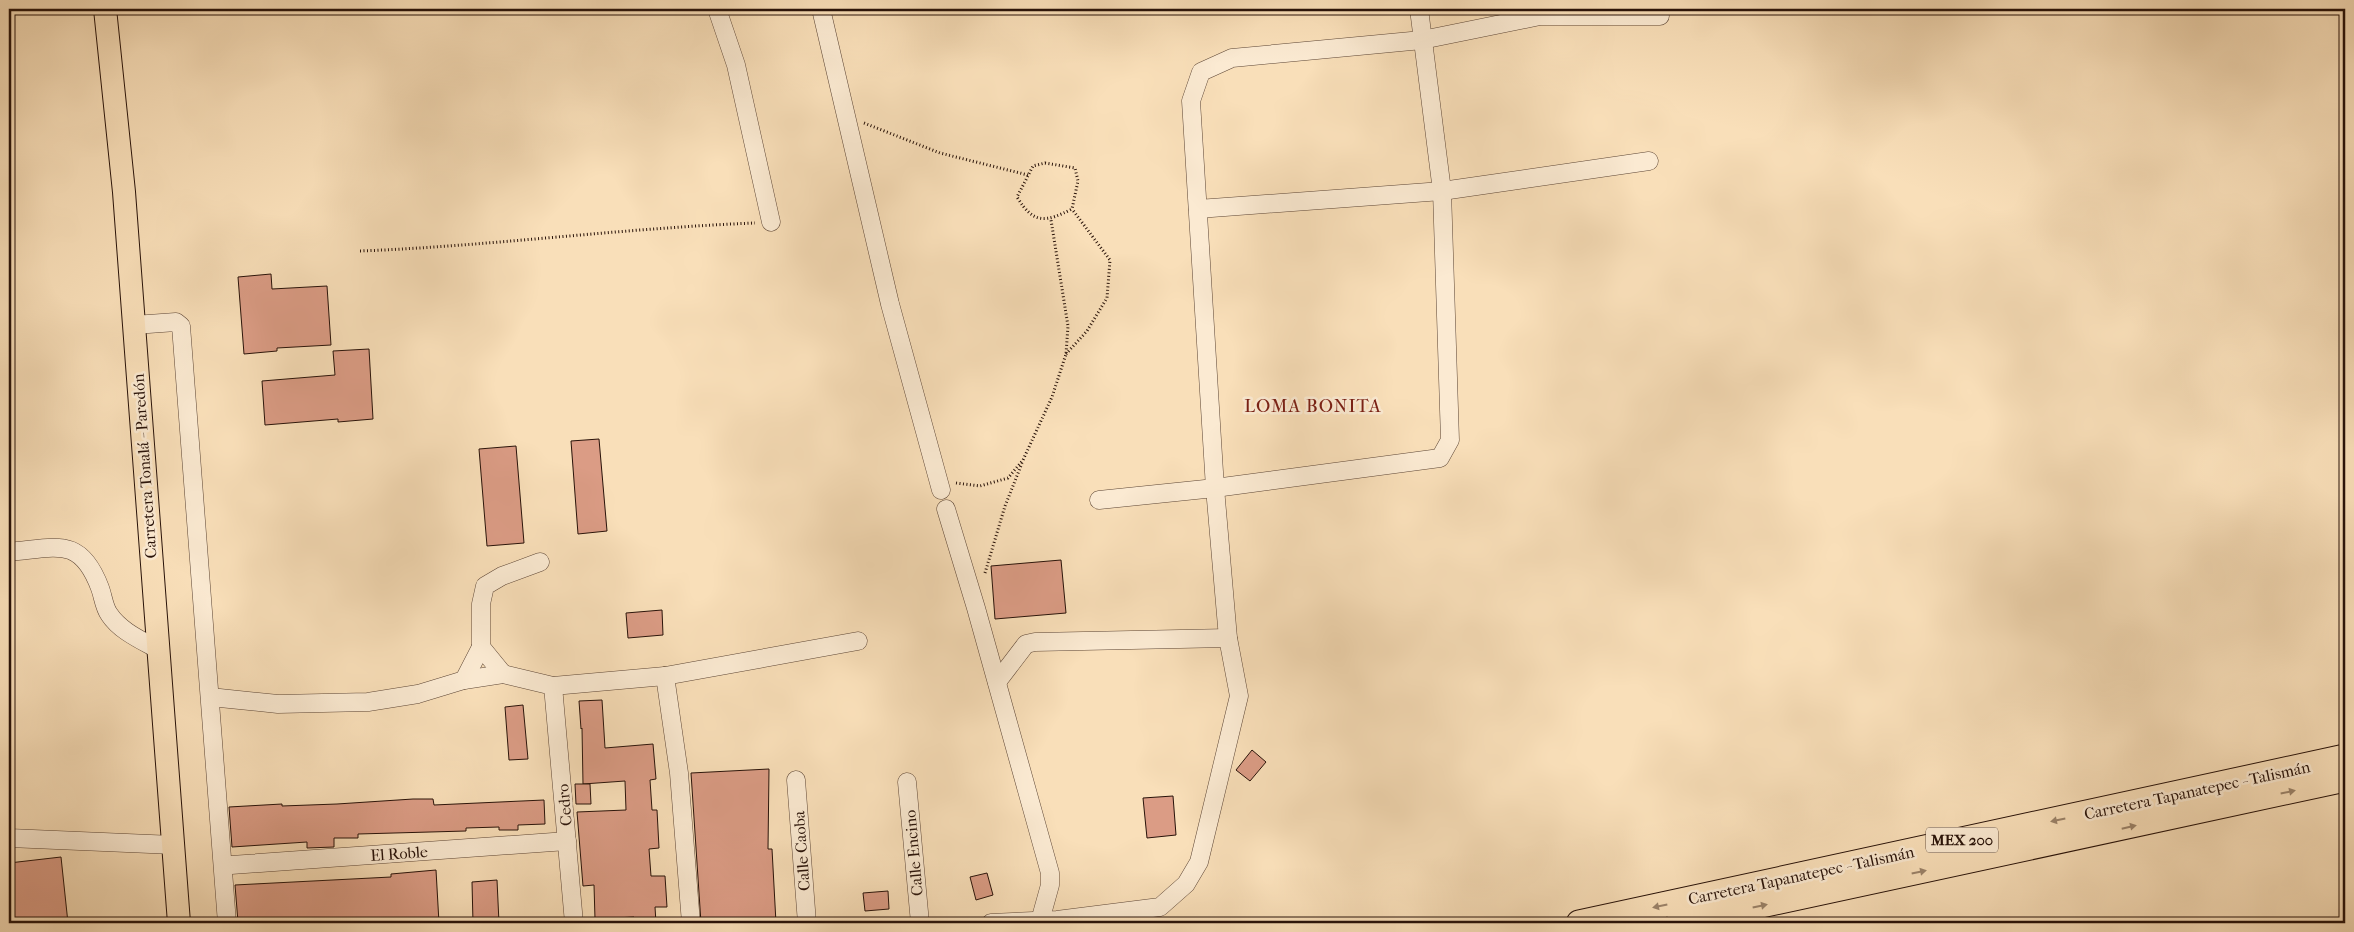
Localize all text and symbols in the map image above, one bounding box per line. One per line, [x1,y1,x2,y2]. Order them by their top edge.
street label: Carretera Tonalá - Paredón [129,372,160,559]
district label: LOMA BONITA [1244,396,1382,417]
street label: Carretera Tapanatepec - Talismán [2082,757,2313,824]
street label: Cedro [553,783,576,827]
one-way arrow [2280,788,2295,796]
street label: Calle Encino [900,809,927,897]
street label: Calle Caoba [789,810,814,892]
one-way arrow [2051,816,2066,824]
one-way arrow [2122,823,2137,831]
road number: MEX 200 [1926,828,1998,852]
street label: El Roble [370,842,428,865]
street label: Carretera Tapanatepec - Talismán [1686,842,1917,909]
one-way arrow [1911,868,1927,876]
one-way arrow [1652,902,1667,910]
one-way arrow [1752,902,1768,910]

